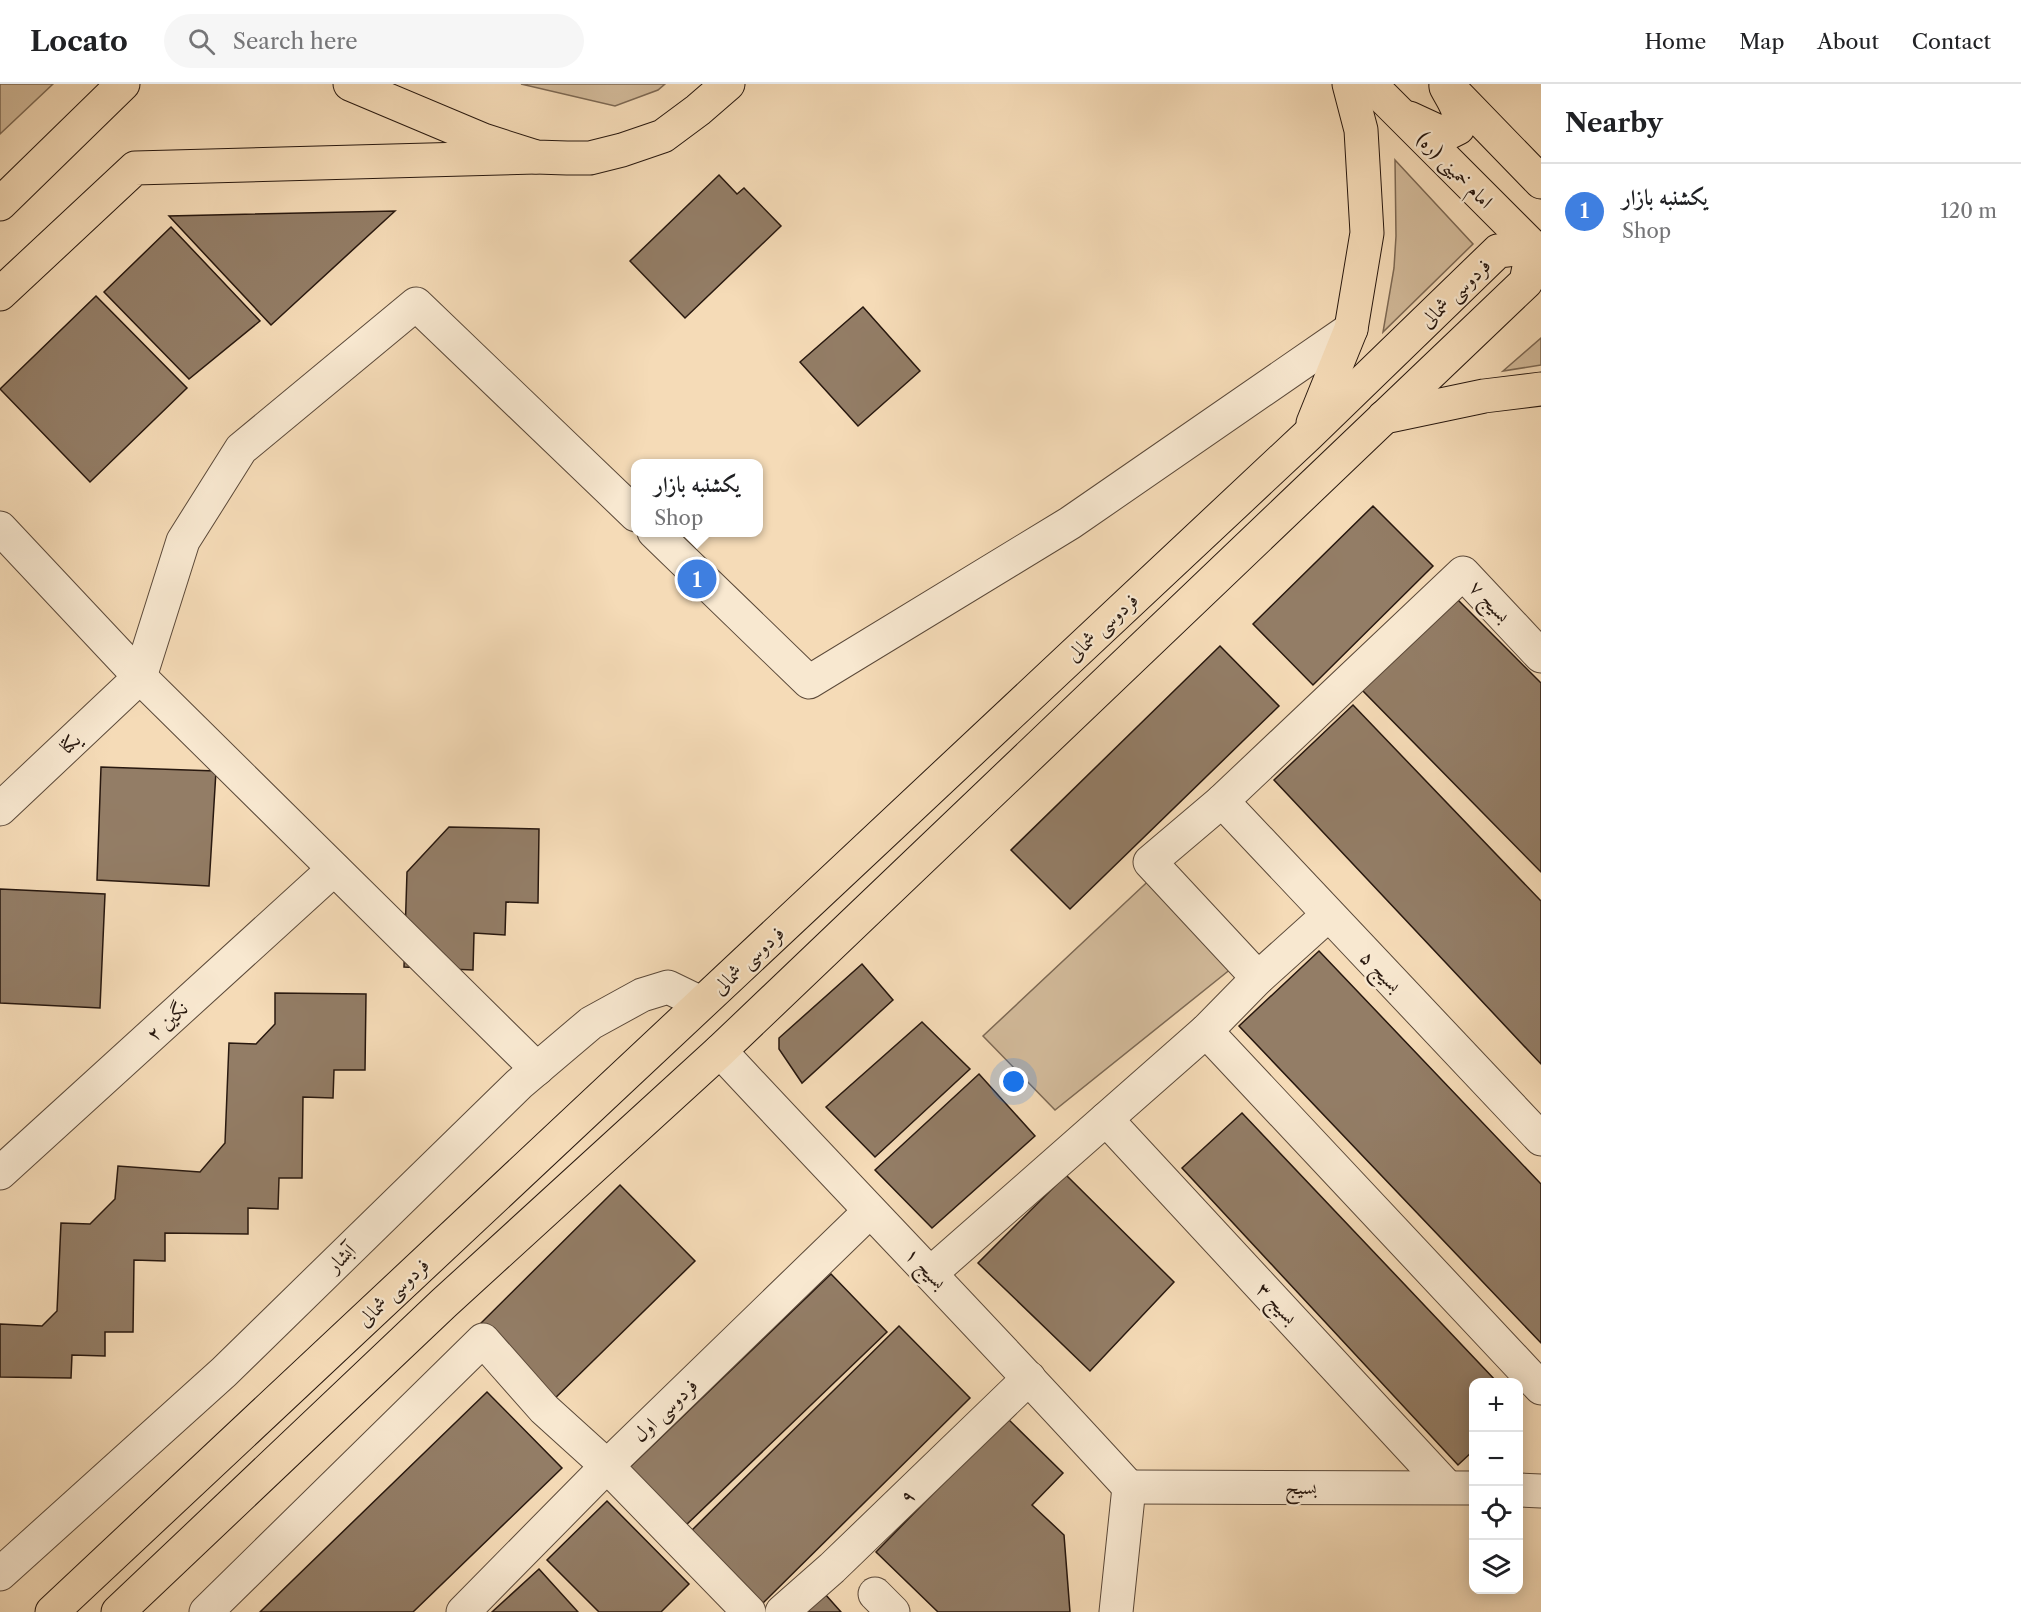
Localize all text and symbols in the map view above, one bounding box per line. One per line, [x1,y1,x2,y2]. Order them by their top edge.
search box [164,14,584,68]
text: Locato [30,24,128,58]
icon: search [185,25,218,58]
text: Search here [233,28,358,55]
text: Home [1645,29,1706,54]
text: Map [1739,29,1784,54]
text: About [1817,29,1879,54]
text: Contact [1912,29,1991,54]
text: Nearby [1565,107,1663,139]
street label: امام خمینی (ره) [1408,127,1498,217]
text: یکشنبه بازار [1622,184,1708,211]
text: 1 [1580,199,1589,223]
text: 120 m [1940,199,1997,223]
text: Shop [1622,219,1671,243]
street label: فردوسی شمالی [1414,253,1498,335]
popup [631,459,763,537]
text: یکشنبه بازار [654,471,740,498]
text: Shop [654,506,703,530]
pin: 1 [678,556,716,602]
street label: بسیج ۷ [1460,575,1516,632]
street label: فردوسی شمالی [1061,588,1145,668]
street label: یکتا [54,727,87,759]
street label: فردوسی شمالی [707,921,791,1001]
street label: بسیج ۵ [1351,945,1407,1002]
street label: نگین ۲ [141,995,193,1046]
your location [999,1067,1028,1096]
street label: آبشار [320,1237,362,1279]
street label: بسیج ۱ [896,1242,952,1299]
street label: فردوسی شمالی [352,1253,436,1333]
street label: بسیج ۳ [1247,1277,1303,1334]
street label: فردوسی اول [628,1373,705,1449]
map controls [1469,1378,1523,1594]
button: + [1469,1378,1523,1432]
button: − [1469,1432,1523,1486]
street label: بسیج [1285,1475,1318,1505]
street label: ۹ [894,1483,920,1509]
button: locate [1469,1486,1523,1540]
button: layers [1469,1540,1523,1594]

